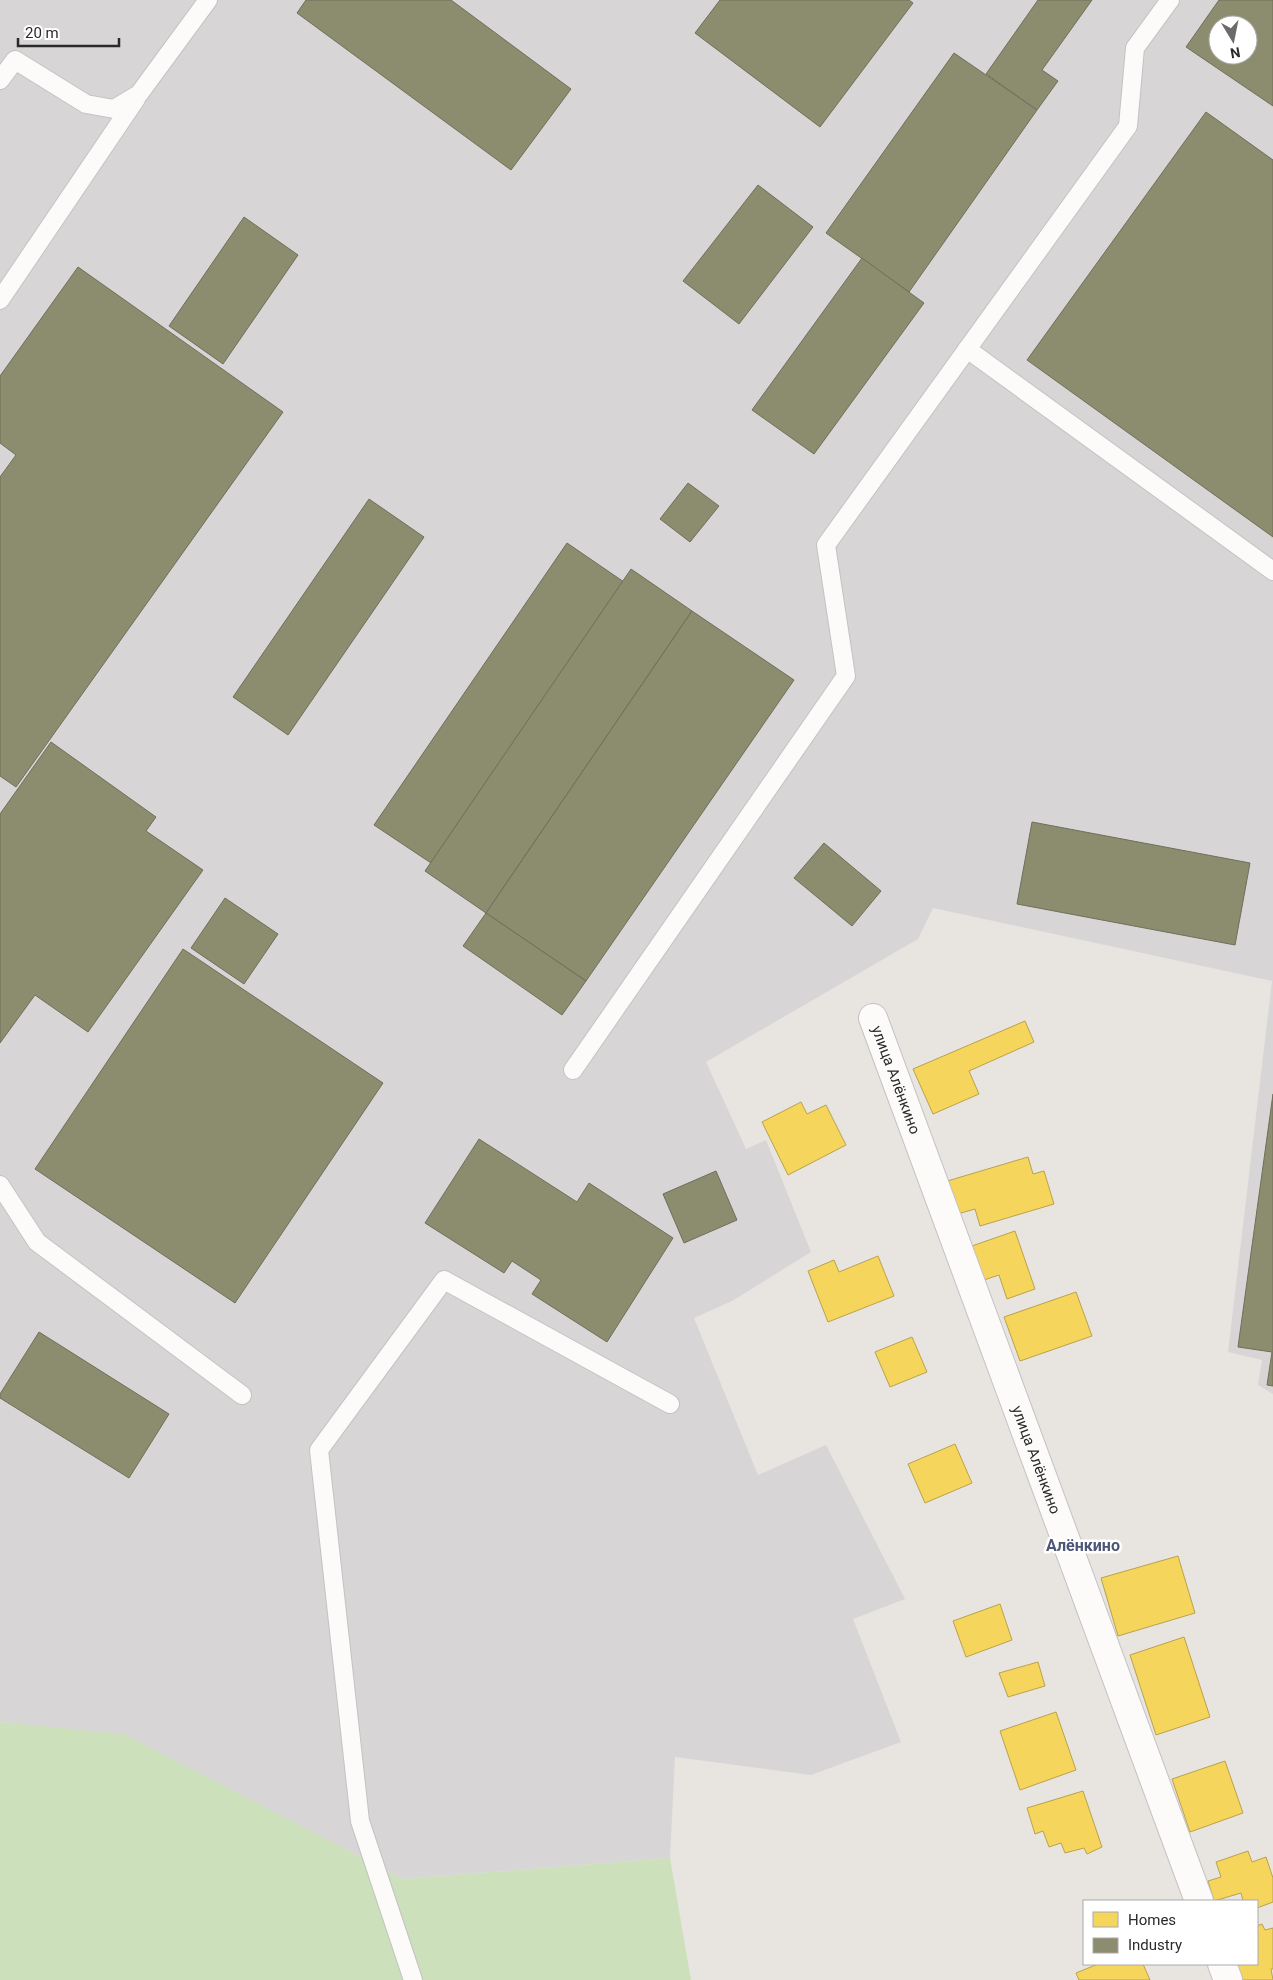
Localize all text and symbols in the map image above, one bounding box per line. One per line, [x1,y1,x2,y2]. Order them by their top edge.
scale bar [18,15,119,47]
north arrow [1208,15,1258,65]
text: 20 m [25,24,59,42]
text: N [1229,44,1242,62]
street label: улица Алёнкино [868,1023,924,1137]
street label: улица Алёнкино [1008,1403,1064,1517]
district label: Алёнкино [1046,1536,1120,1555]
legend [1083,1900,1258,1965]
text: Homes [1128,1911,1176,1929]
text: Industry [1128,1936,1182,1954]

